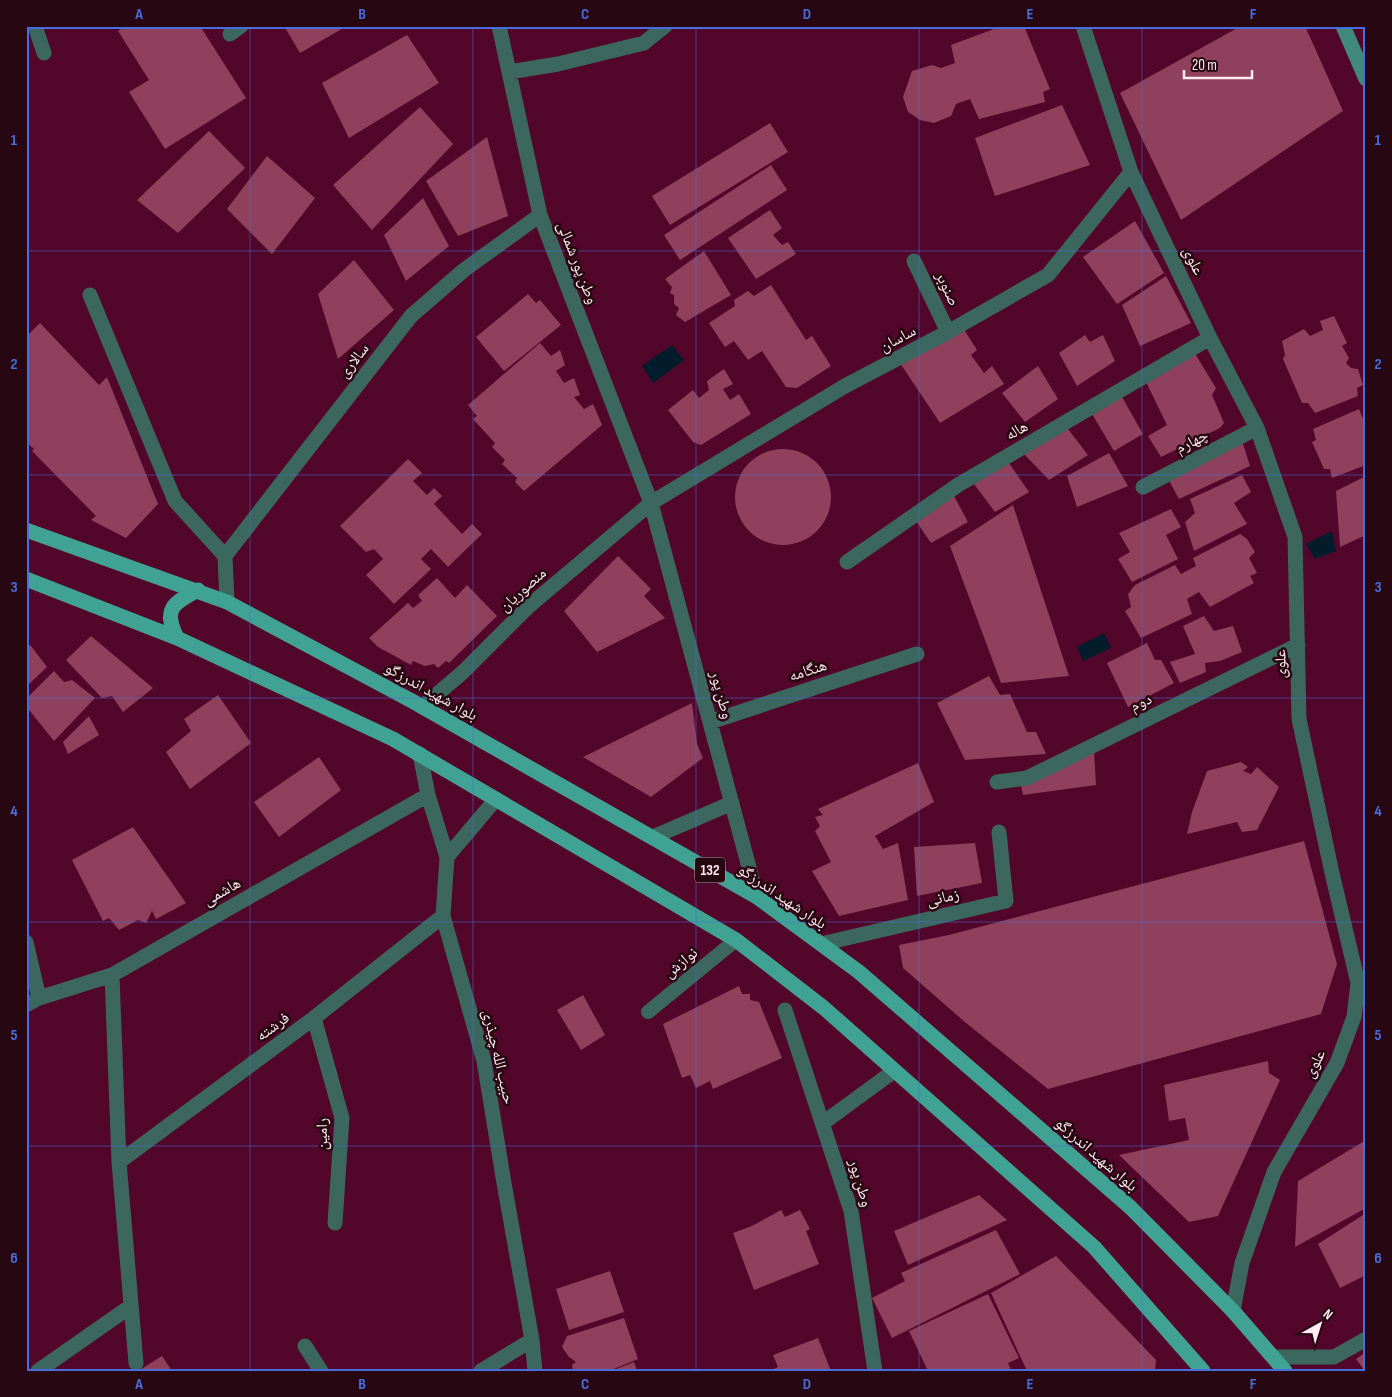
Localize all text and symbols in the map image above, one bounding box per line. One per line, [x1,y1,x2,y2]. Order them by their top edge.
text: A [134,5,143,24]
text: B [358,5,366,24]
text: C [581,5,589,24]
text: D [803,5,811,24]
text: E [1027,5,1034,24]
text: F [1250,5,1257,24]
scale bar [1184,48,1252,80]
text: 20 m [1192,56,1217,75]
text: 1 [11,131,18,150]
text: 1 [1375,131,1382,150]
street label: وطن پور شمالی [553,219,601,307]
street label: علوی [1178,244,1208,278]
street label: صنوبر [930,268,963,309]
street label: ساسان [877,322,919,356]
street label: سالاری [335,340,373,382]
text: 2 [10,355,18,374]
text: 2 [1374,355,1382,374]
street label: هاله [1002,417,1032,445]
street label: چهارم [1172,426,1212,458]
street label: منصوریان [495,564,551,616]
text: 3 [10,578,18,597]
text: 3 [1374,578,1382,597]
street label: علوی [1271,649,1291,679]
street label: هنگامه [787,656,829,686]
street label: بلوار شهید اندرزگو [381,659,481,725]
street label: وطن پور [705,668,737,721]
street label: دوم [1127,690,1155,716]
text: 4 [10,802,18,821]
text: 4 [1374,802,1382,821]
road number: 132 [695,858,725,882]
street label: بلوار شهید اندرزگو [734,860,830,934]
street label: هاشمی [200,874,244,910]
street label: زمانی [925,885,961,911]
street label: نوازش [660,944,702,982]
street label: حبیب الله چیذری [478,1008,518,1106]
street label: فرشته [253,1009,293,1045]
text: 5 [10,1026,18,1045]
text: 5 [1374,1026,1382,1045]
street label: علوی [1300,1047,1330,1081]
street label: بلوار شهید اندرزگو [1051,1114,1141,1196]
street label: رامین [313,1118,332,1150]
street label: وطن پور [844,1156,876,1209]
text: 6 [10,1249,18,1268]
text: 6 [1374,1249,1382,1268]
north arrow [1294,1300,1344,1350]
text: N [1320,1305,1336,1323]
text: A [134,1375,143,1394]
text: B [358,1375,366,1394]
text: C [581,1375,589,1394]
text: D [803,1375,811,1394]
text: E [1027,1375,1034,1394]
text: F [1250,1375,1257,1394]

